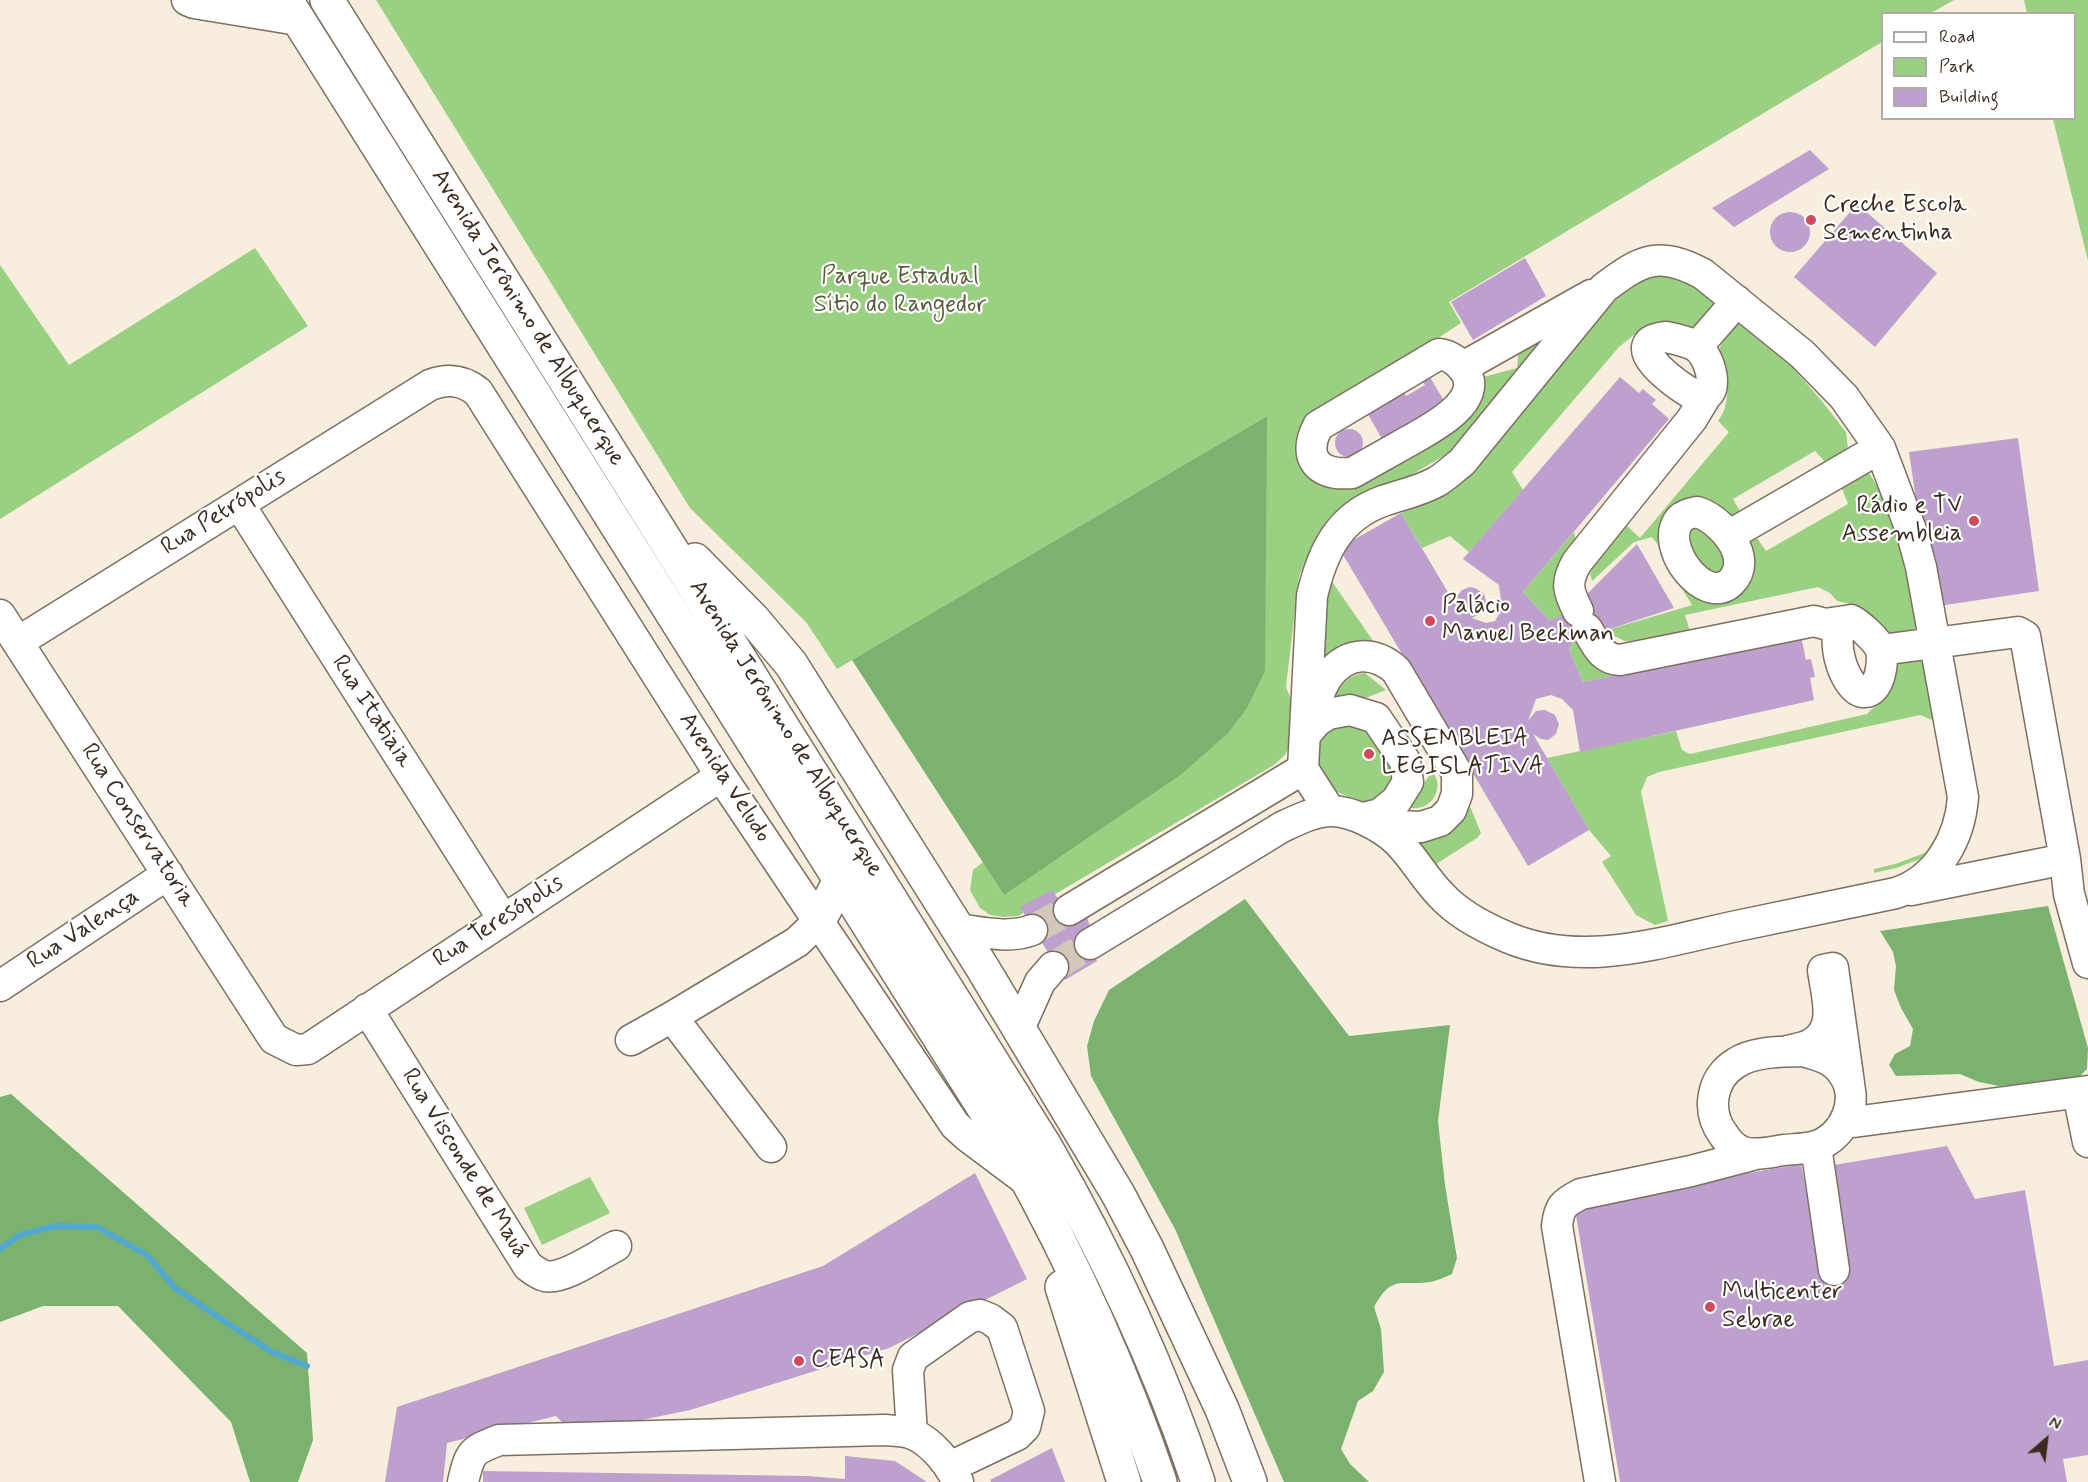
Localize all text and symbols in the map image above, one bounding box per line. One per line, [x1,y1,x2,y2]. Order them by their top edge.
legend [1881,12,2076,120]
text: Road [1939,25,1975,49]
text: Park [1939,55,1975,79]
text: Building [1939,85,1999,109]
street label: Avenida Jerônimo de Albuquerque [424,164,630,472]
place label: Creche Escola Sementinha [1823,192,1967,248]
marker: Creche Escola Sementinha [1804,213,1818,227]
park label: Parque Estadual Sítio do Rangedor [814,264,986,320]
street label: Rua Petrópolis [156,463,292,563]
place label: Rádio e TV Assembleia [1842,493,1962,549]
marker: Rádio e TV Assembleia [1967,514,1981,528]
street label: Avenida Jerônimo de Albuquerque [682,575,888,883]
place label: Palácio Manuel Beckman [1442,593,1614,649]
marker: Palácio Manuel Beckman [1423,614,1437,628]
street label: Rua Itatiaia [324,650,418,774]
street label: Avenida Veludo [671,708,777,848]
place label: ASSEMBLEIA LEGISLATIVA [1381,726,1544,782]
street label: Rua Conservatoria [73,739,201,913]
marker: ASSEMBLEIA LEGISLATIVA [1362,747,1376,761]
street label: Rua Teresópolis [429,869,569,975]
street label: Rua Valença [22,883,146,977]
street label: Rua Visconde de Mauá [394,1064,534,1264]
place label: Multicenter Sebrae [1722,1279,1842,1335]
marker: Multicenter Sebrae [1703,1300,1717,1314]
place label: CEASA [811,1347,885,1375]
marker: CEASA [792,1354,806,1368]
north arrow [2016,1410,2076,1470]
text: N [2045,1412,2064,1435]

